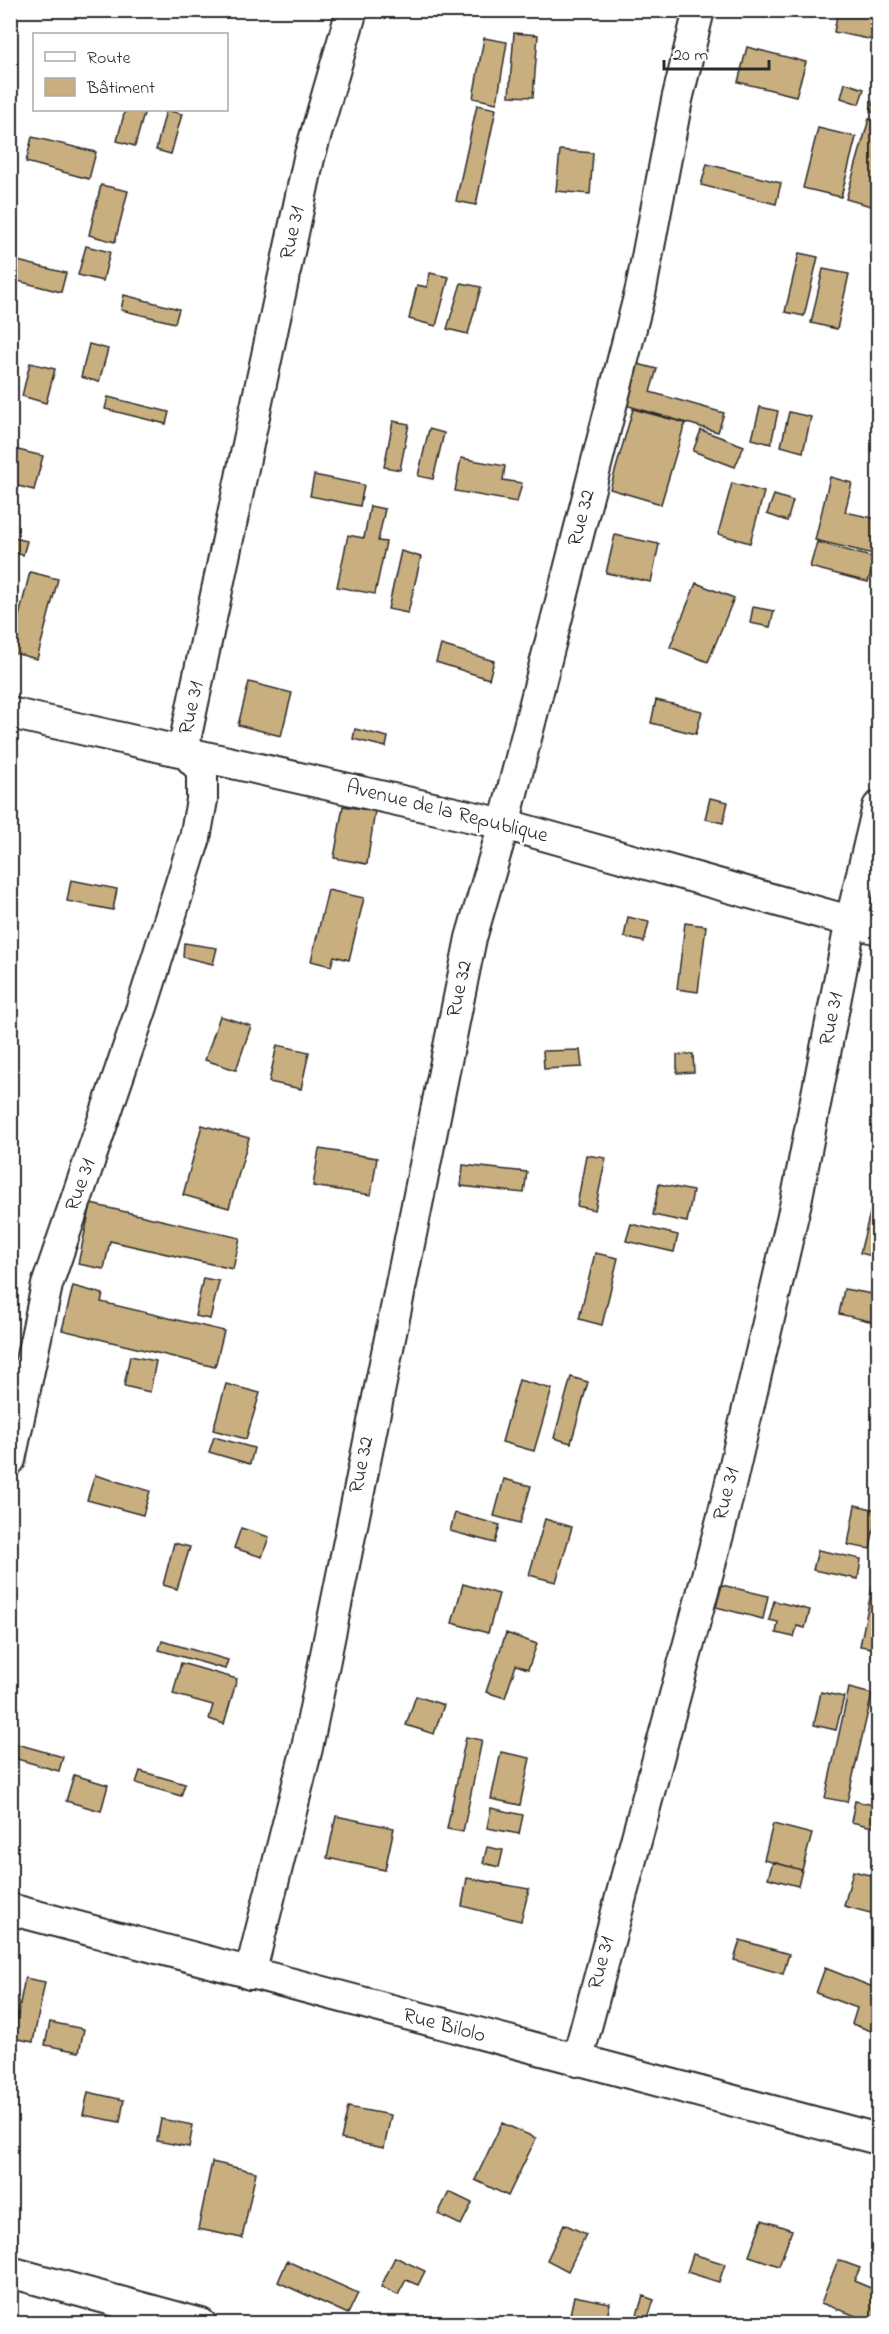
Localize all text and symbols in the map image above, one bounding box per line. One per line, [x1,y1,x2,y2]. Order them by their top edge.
legend [33,33,228,111]
scale bar [664,33,769,71]
text: 20 m [673,43,708,69]
text: Route [87,46,132,72]
text: Bâtiment [86,76,155,102]
street label: Rue 31 [273,203,313,262]
street label: Rue 32 [561,487,603,549]
street label: Rue 31 [172,678,212,737]
street label: Avenue de la Republique [343,772,552,852]
street label: Rue 32 [439,958,481,1020]
street label: Rue 31 [812,990,852,1048]
street label: Rue 31 [58,1154,104,1215]
street label: Rue 32 [342,1434,382,1496]
street label: Rue 31 [706,1464,748,1524]
street label: Rue 31 [581,1933,623,1993]
street label: Rue Bilolo [399,2001,489,2051]

